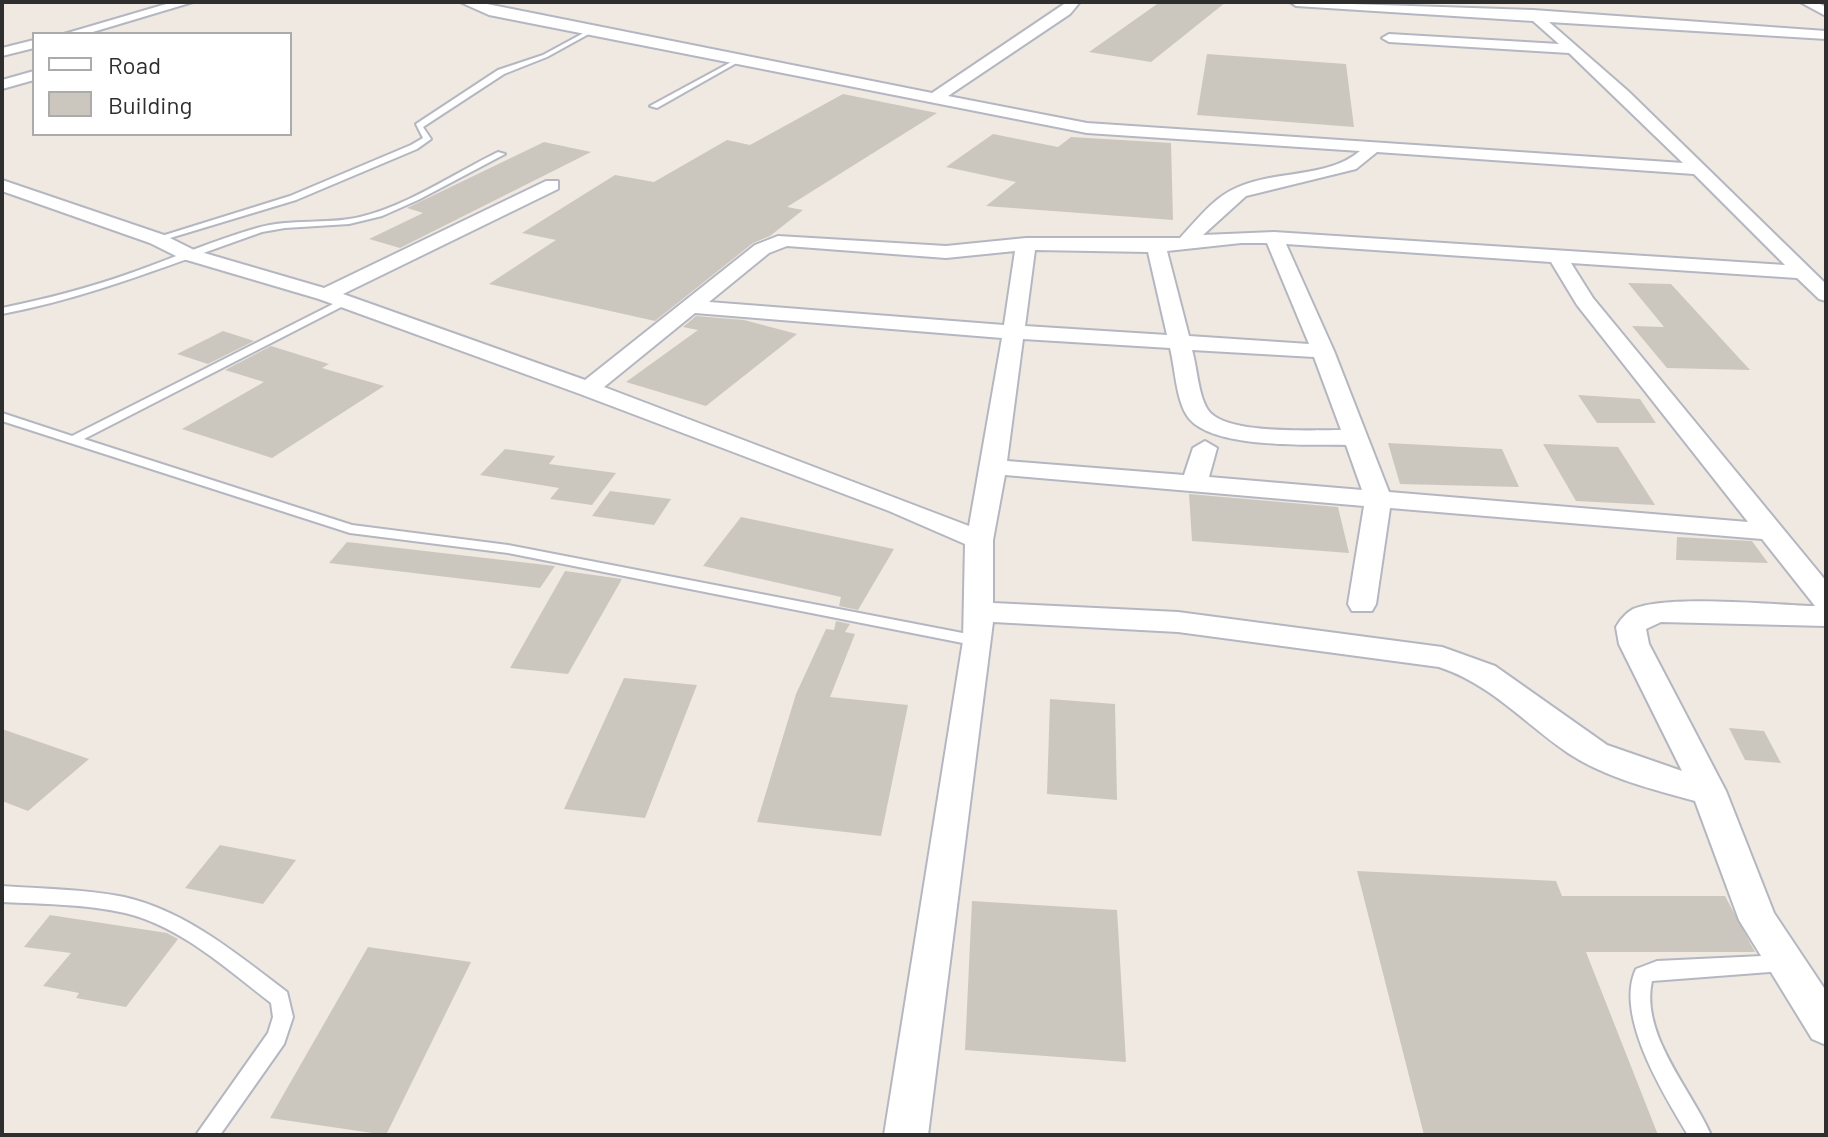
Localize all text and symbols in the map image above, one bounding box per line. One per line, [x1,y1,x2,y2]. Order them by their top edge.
legend [32,32,292,136]
text: Road [108,50,161,79]
text: Building [108,90,192,119]

